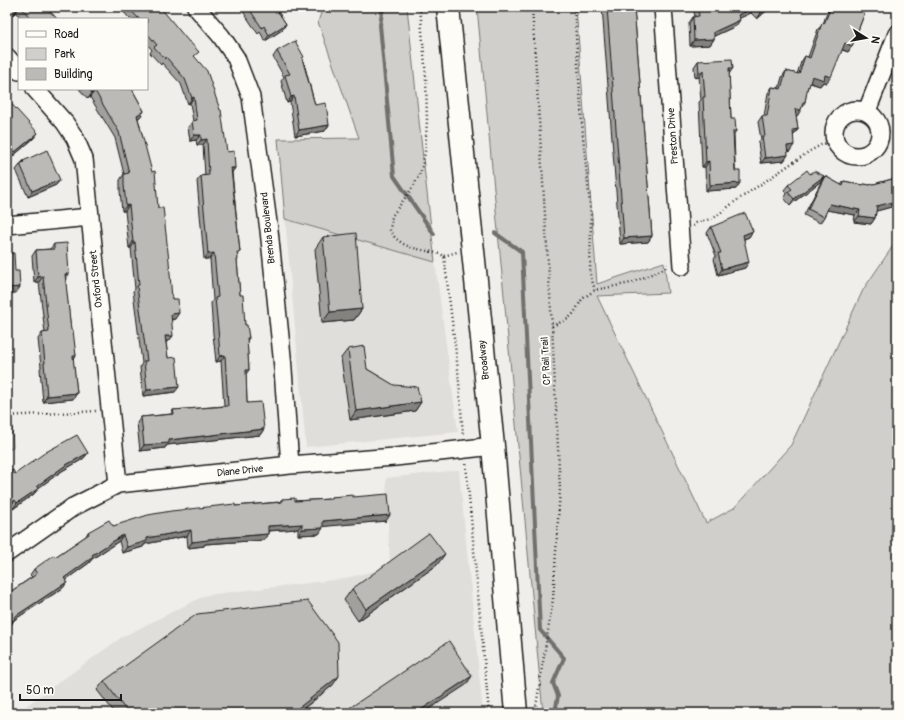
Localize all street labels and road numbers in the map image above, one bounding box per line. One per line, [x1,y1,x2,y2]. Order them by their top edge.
street label: Preston Drive [665,107,681,165]
street label: Brenda Boulevard [258,192,278,264]
street label: Oxford Street [87,249,105,308]
street label: CP Rail Trail [539,337,553,385]
street label: Broadway [476,339,492,380]
street label: Diane Drive [216,463,264,479]

